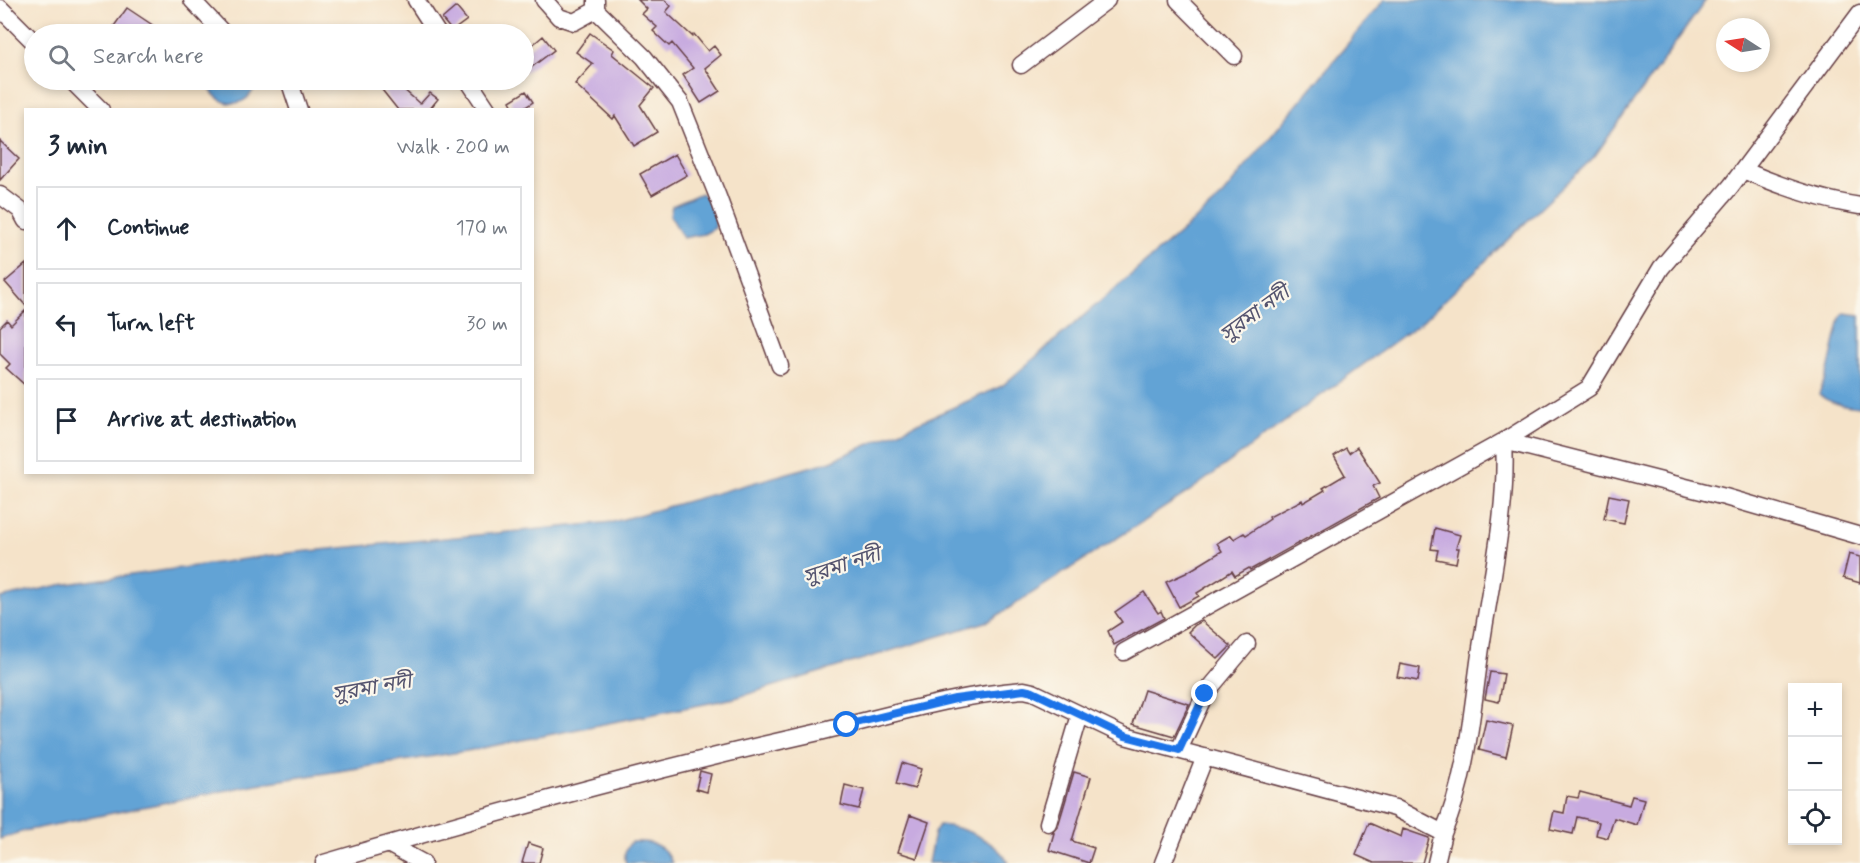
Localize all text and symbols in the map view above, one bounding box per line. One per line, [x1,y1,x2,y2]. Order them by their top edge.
north arrow [1716,18,1770,72]
search box [24,24,534,90]
icon: search [45,41,78,74]
text: Search here [93,43,204,71]
text: 3 min [48,130,108,164]
text: Walk · 200 m [397,134,510,161]
icon: ahead [50,212,83,245]
text: Continue [107,214,189,242]
text: 170 m [456,215,508,242]
water label: সুরমা নদী [1215,277,1299,349]
icon: left [50,308,83,341]
text: Turn left [107,310,195,338]
text: 30 m [466,311,508,338]
icon: arrive [50,404,83,437]
text: Arrive at destination [107,406,297,434]
water label: সুরমা নদী [800,539,888,592]
water label: সুরমা নদী [330,667,418,709]
route end [1191,680,1217,706]
map controls [1788,683,1842,845]
button: + [1788,683,1842,737]
route start [833,711,859,737]
button: − [1788,737,1842,791]
button: locate [1788,791,1842,845]

